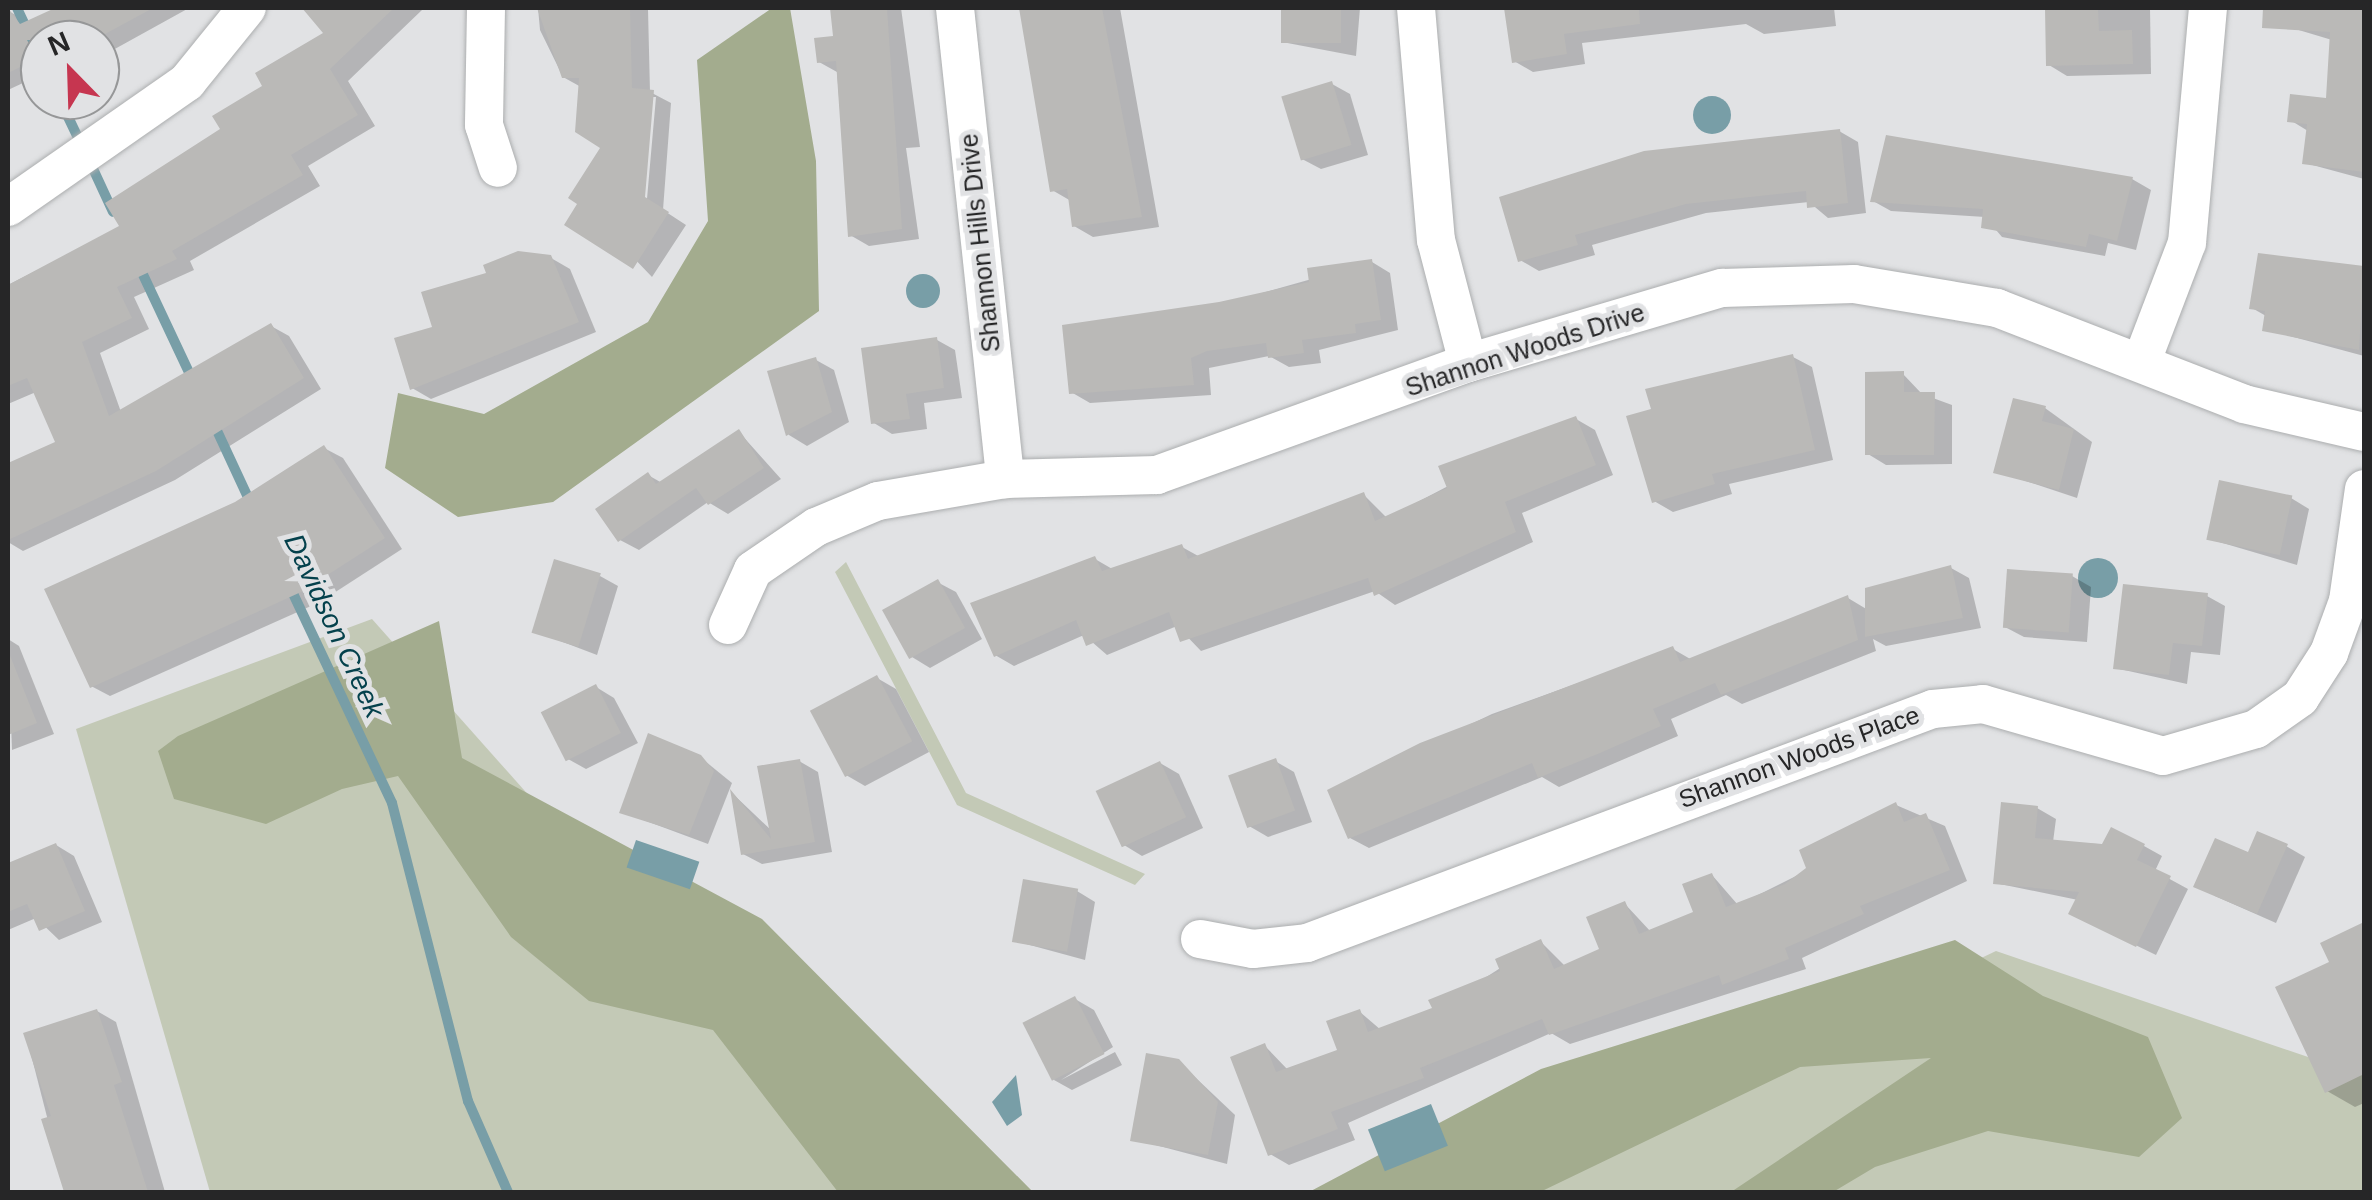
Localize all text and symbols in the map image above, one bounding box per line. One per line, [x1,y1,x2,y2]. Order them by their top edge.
north arrow [20,20,120,120]
text: N [43,26,74,62]
street label: Shannon Hills Drive [954,132,1006,354]
street label: Shannon Woods Drive [1402,297,1648,403]
water label: Davidson Creek [277,529,391,723]
street label: Shannon Woods Place [1675,699,1923,815]

